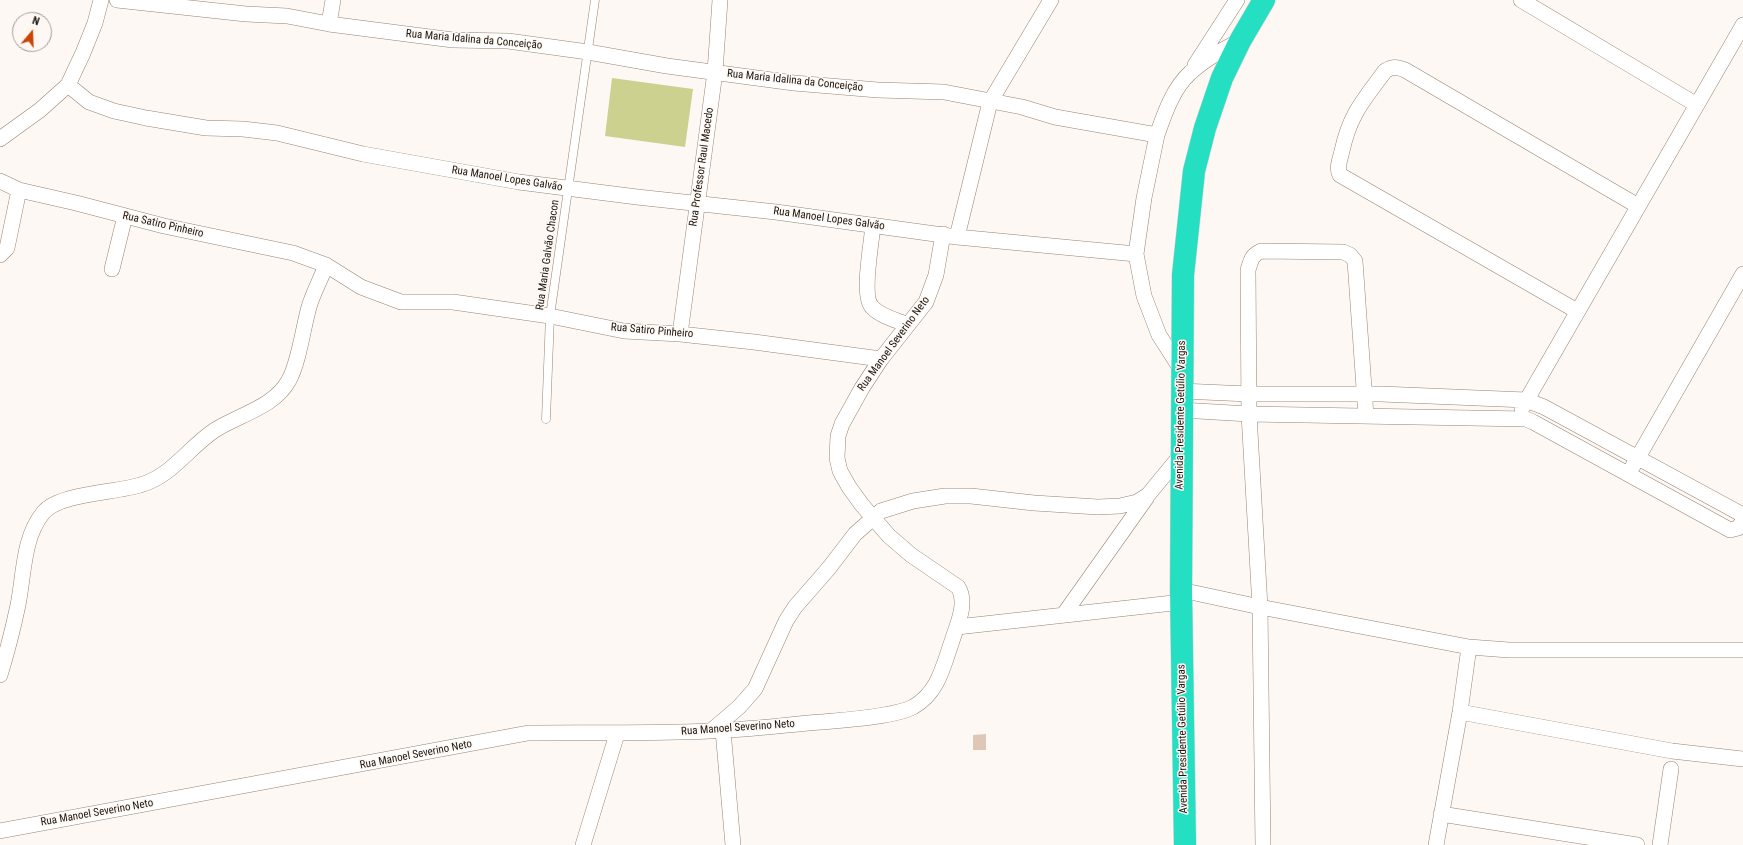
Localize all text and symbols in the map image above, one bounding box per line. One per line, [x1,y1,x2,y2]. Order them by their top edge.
north arrow [12,12,52,52]
text: N [30,14,41,28]
street label: Rua Maria Idalina da Conceição [405,27,543,53]
street label: Rua Maria Idalina da Conceição [726,67,864,95]
street label: Rua Professor Raul Macedo [687,107,717,227]
street label: Rua Manoel Lopes Galvão [451,164,563,194]
street label: Rua Maria Galvão Chacon [534,199,562,311]
street label: Rua Manoel Lopes Galvão [773,205,885,233]
street label: Rua Satiro Pinheiro [121,209,205,241]
street label: Rua Manoel Severino Neto [855,294,933,394]
street label: Rua Satiro Pinheiro [610,321,694,341]
street label: Avenida Presidente Getúlio Vargas [1173,340,1189,490]
street label: Avenida Presidente Getúlio Vargas [1175,664,1191,814]
street label: Rua Manoel Severino Neto [681,717,795,739]
street label: Rua Manoel Severino Neto [359,738,473,772]
street label: Rua Manoel Severino Neto [40,797,154,829]

